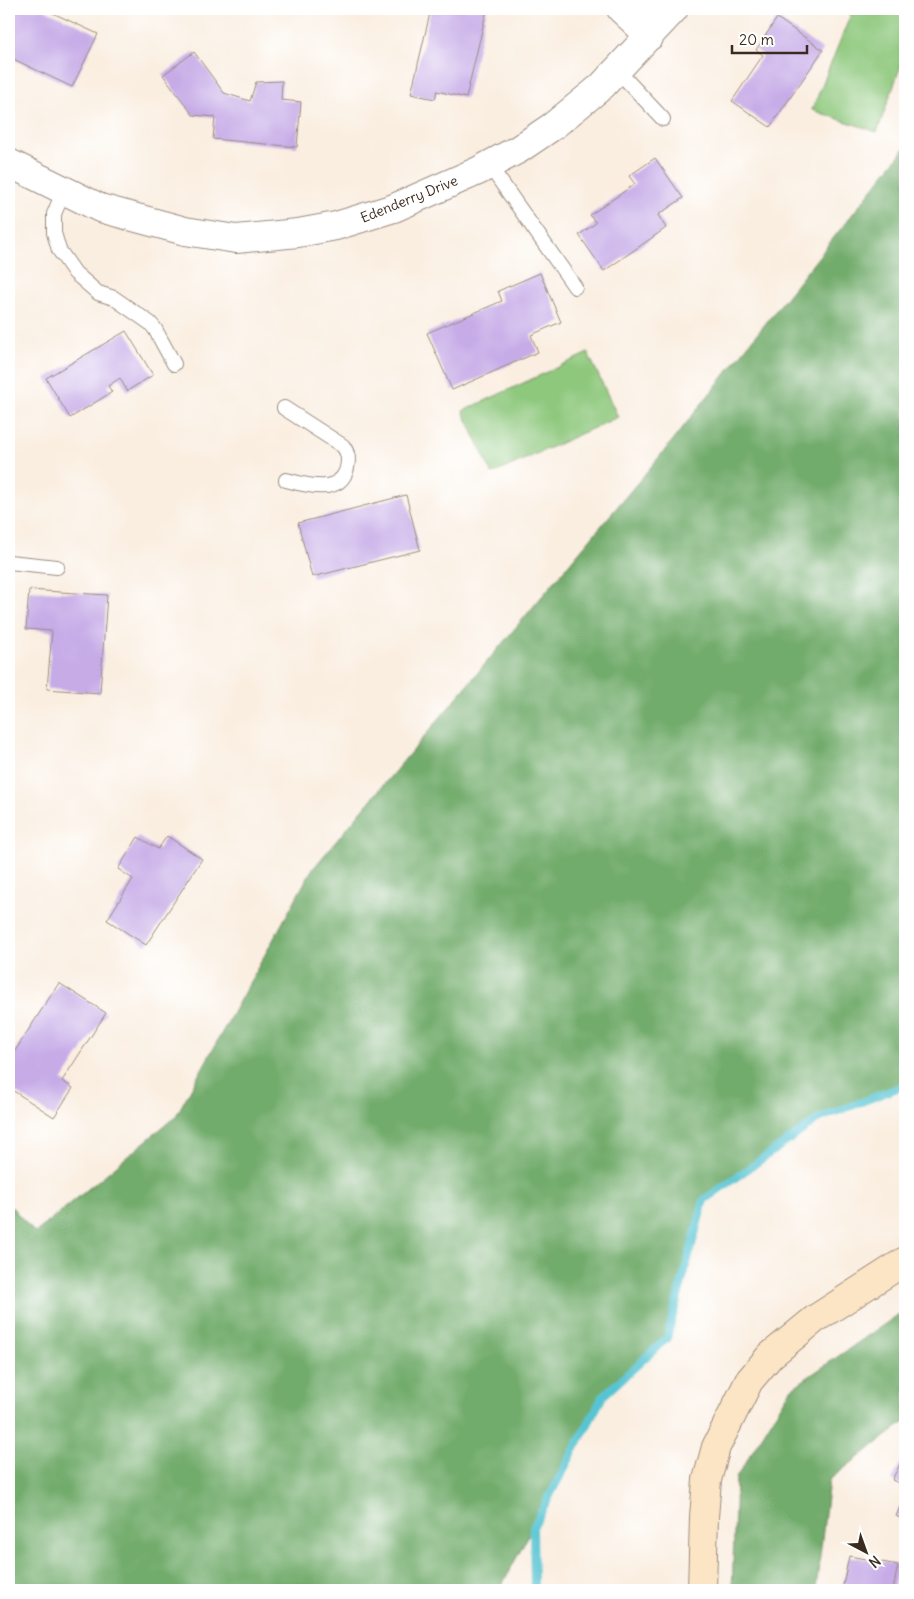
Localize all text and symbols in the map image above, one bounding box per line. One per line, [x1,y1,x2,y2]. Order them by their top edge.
scale bar [732,22,806,54]
text: 20 m [739,30,774,49]
street label: Edenderry Drive [358,171,460,227]
north arrow [842,1526,892,1576]
text: N [865,1552,884,1572]

